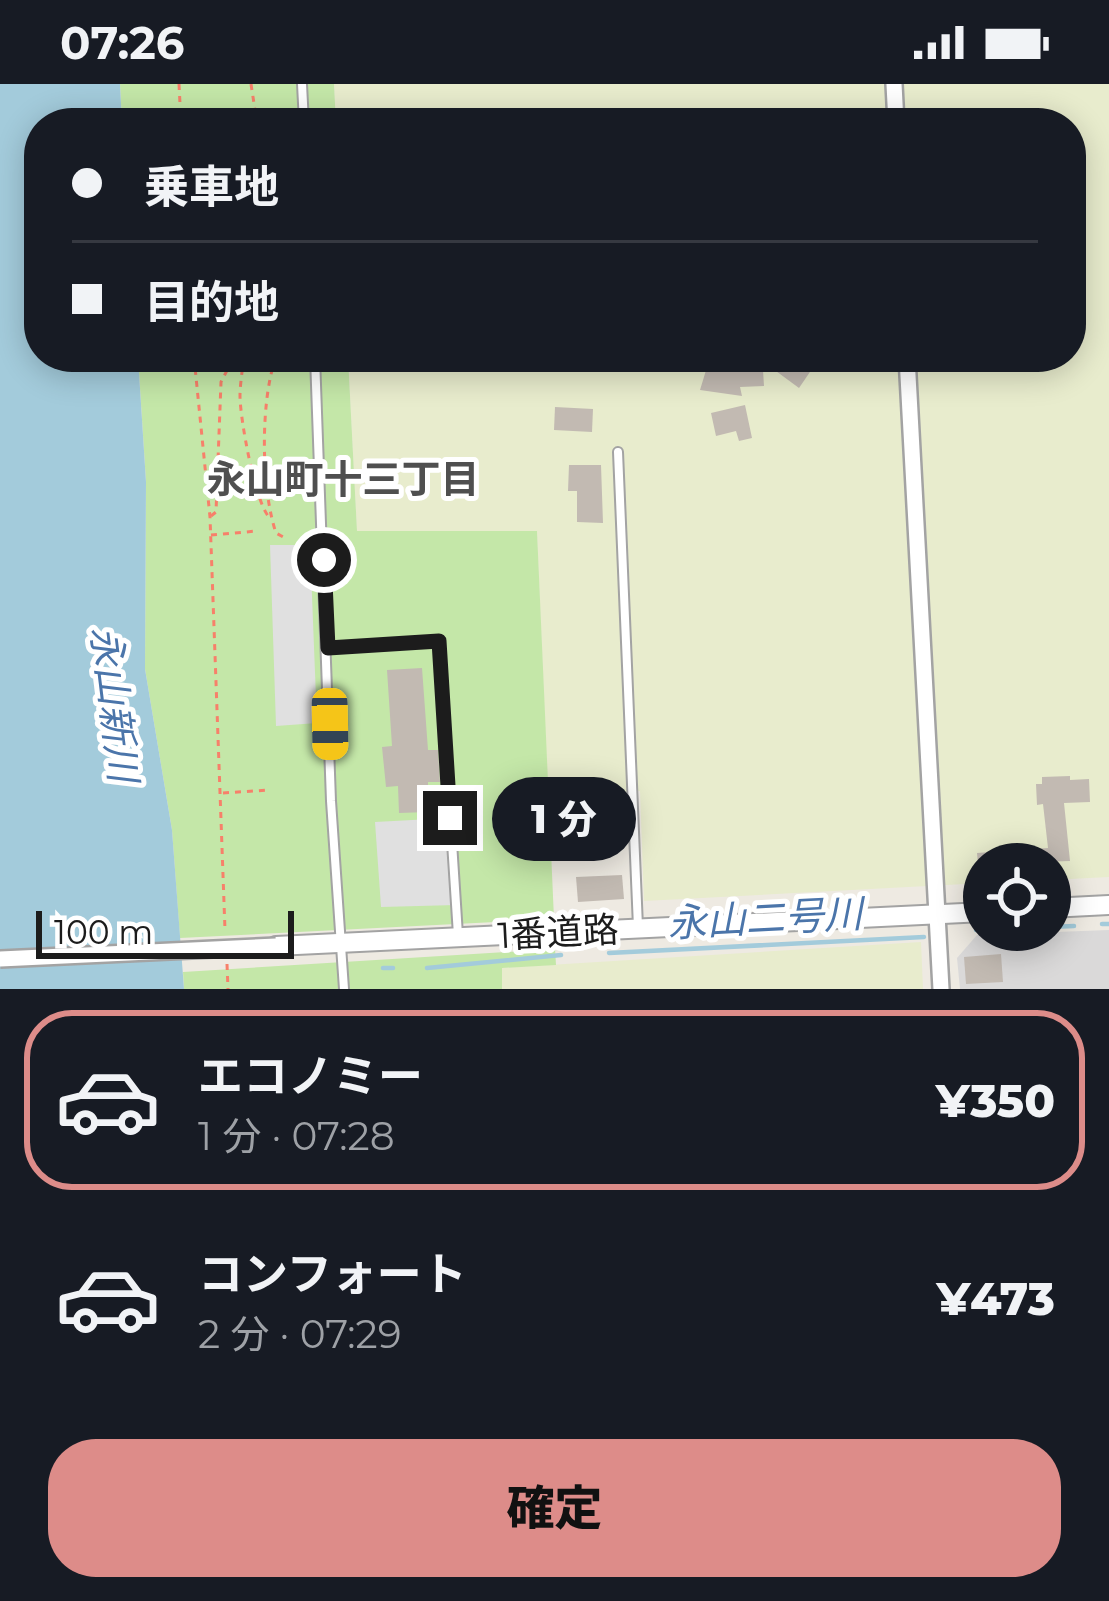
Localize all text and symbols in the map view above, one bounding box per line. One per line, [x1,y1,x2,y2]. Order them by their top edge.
text: 07:26 [60,15,184,70]
text: 乗車地 [144,159,279,214]
text: 目的地 [144,274,279,329]
district label: 永山町十三丁目 [206,455,480,503]
route start [297,533,351,587]
water label: 永山新川 [82,624,149,788]
car [311,688,349,760]
callout: 1 分 [492,776,636,860]
route end [423,791,477,845]
text: 1 分 [531,795,597,843]
map controls [963,843,1071,951]
button: locate [963,843,1071,951]
water label: 永山二号川 [666,889,868,947]
scale bar [36,905,294,958]
street label: 1番道路 [496,907,620,957]
text: 100 m [54,912,153,952]
icon: car [54,1046,162,1154]
text: エコノミー [198,1048,423,1103]
text: ¥350 [936,1073,1055,1128]
text: 1 分 · 07:28 [198,1112,395,1160]
icon: car [54,1244,162,1352]
text: コンフォート [198,1246,467,1301]
text: ¥473 [936,1271,1055,1326]
text: 2 分 · 07:29 [198,1310,402,1358]
button: 確定 [48,1439,1061,1577]

